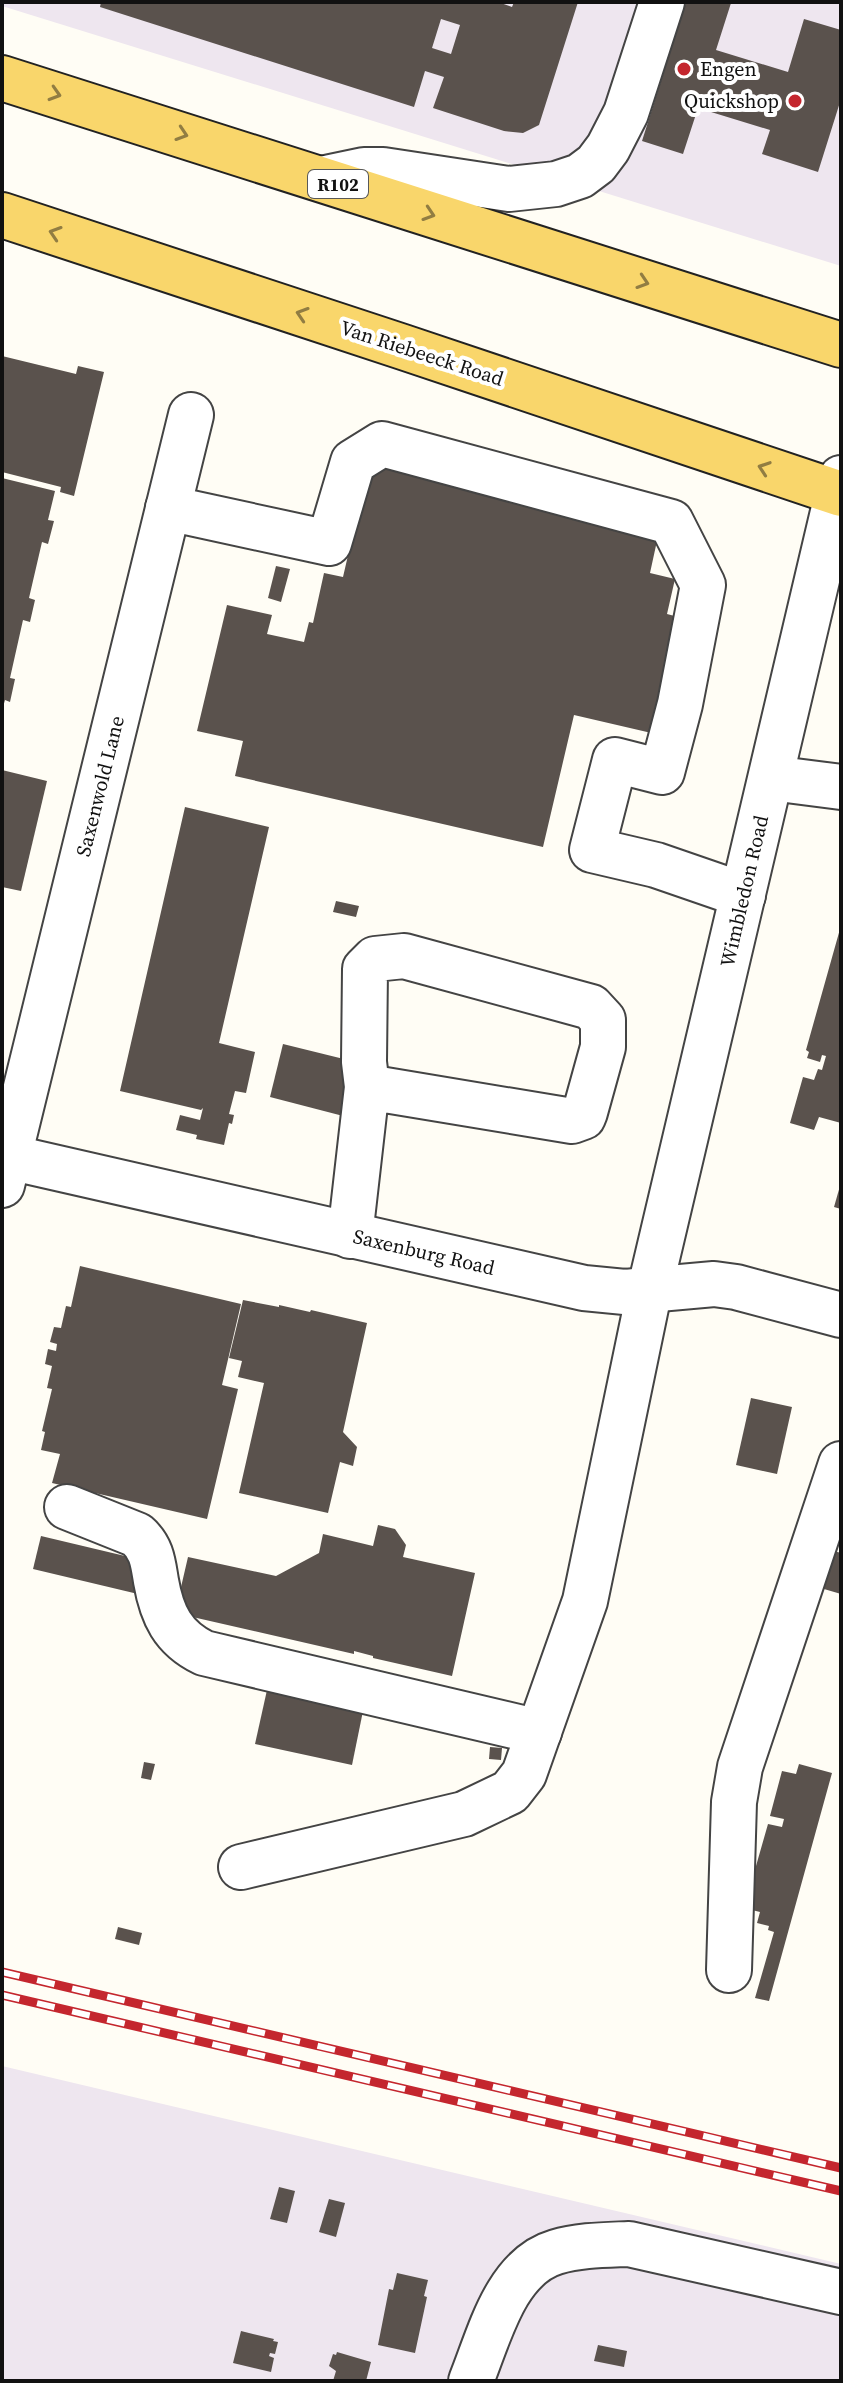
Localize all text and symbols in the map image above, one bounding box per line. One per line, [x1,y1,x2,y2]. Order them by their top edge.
place label: Engen [700,55,757,83]
marker: Engen [675,60,693,78]
one-way arrow [47,85,61,101]
place label: Quickshop [684,87,779,115]
marker: Quickshop [786,92,804,110]
one-way arrow [174,125,188,141]
road number: R102 [308,170,368,198]
one-way arrow [422,204,436,220]
one-way arrow [49,226,63,242]
one-way arrow [636,273,649,289]
one-way arrow [296,307,310,323]
street label: Van Riebeeck Road [337,313,508,393]
one-way arrow [757,462,771,478]
street label: Saxenwold Lane [69,713,131,859]
street label: Wimbledon Road [713,812,775,970]
street label: Saxenburg Road [350,1222,498,1282]

